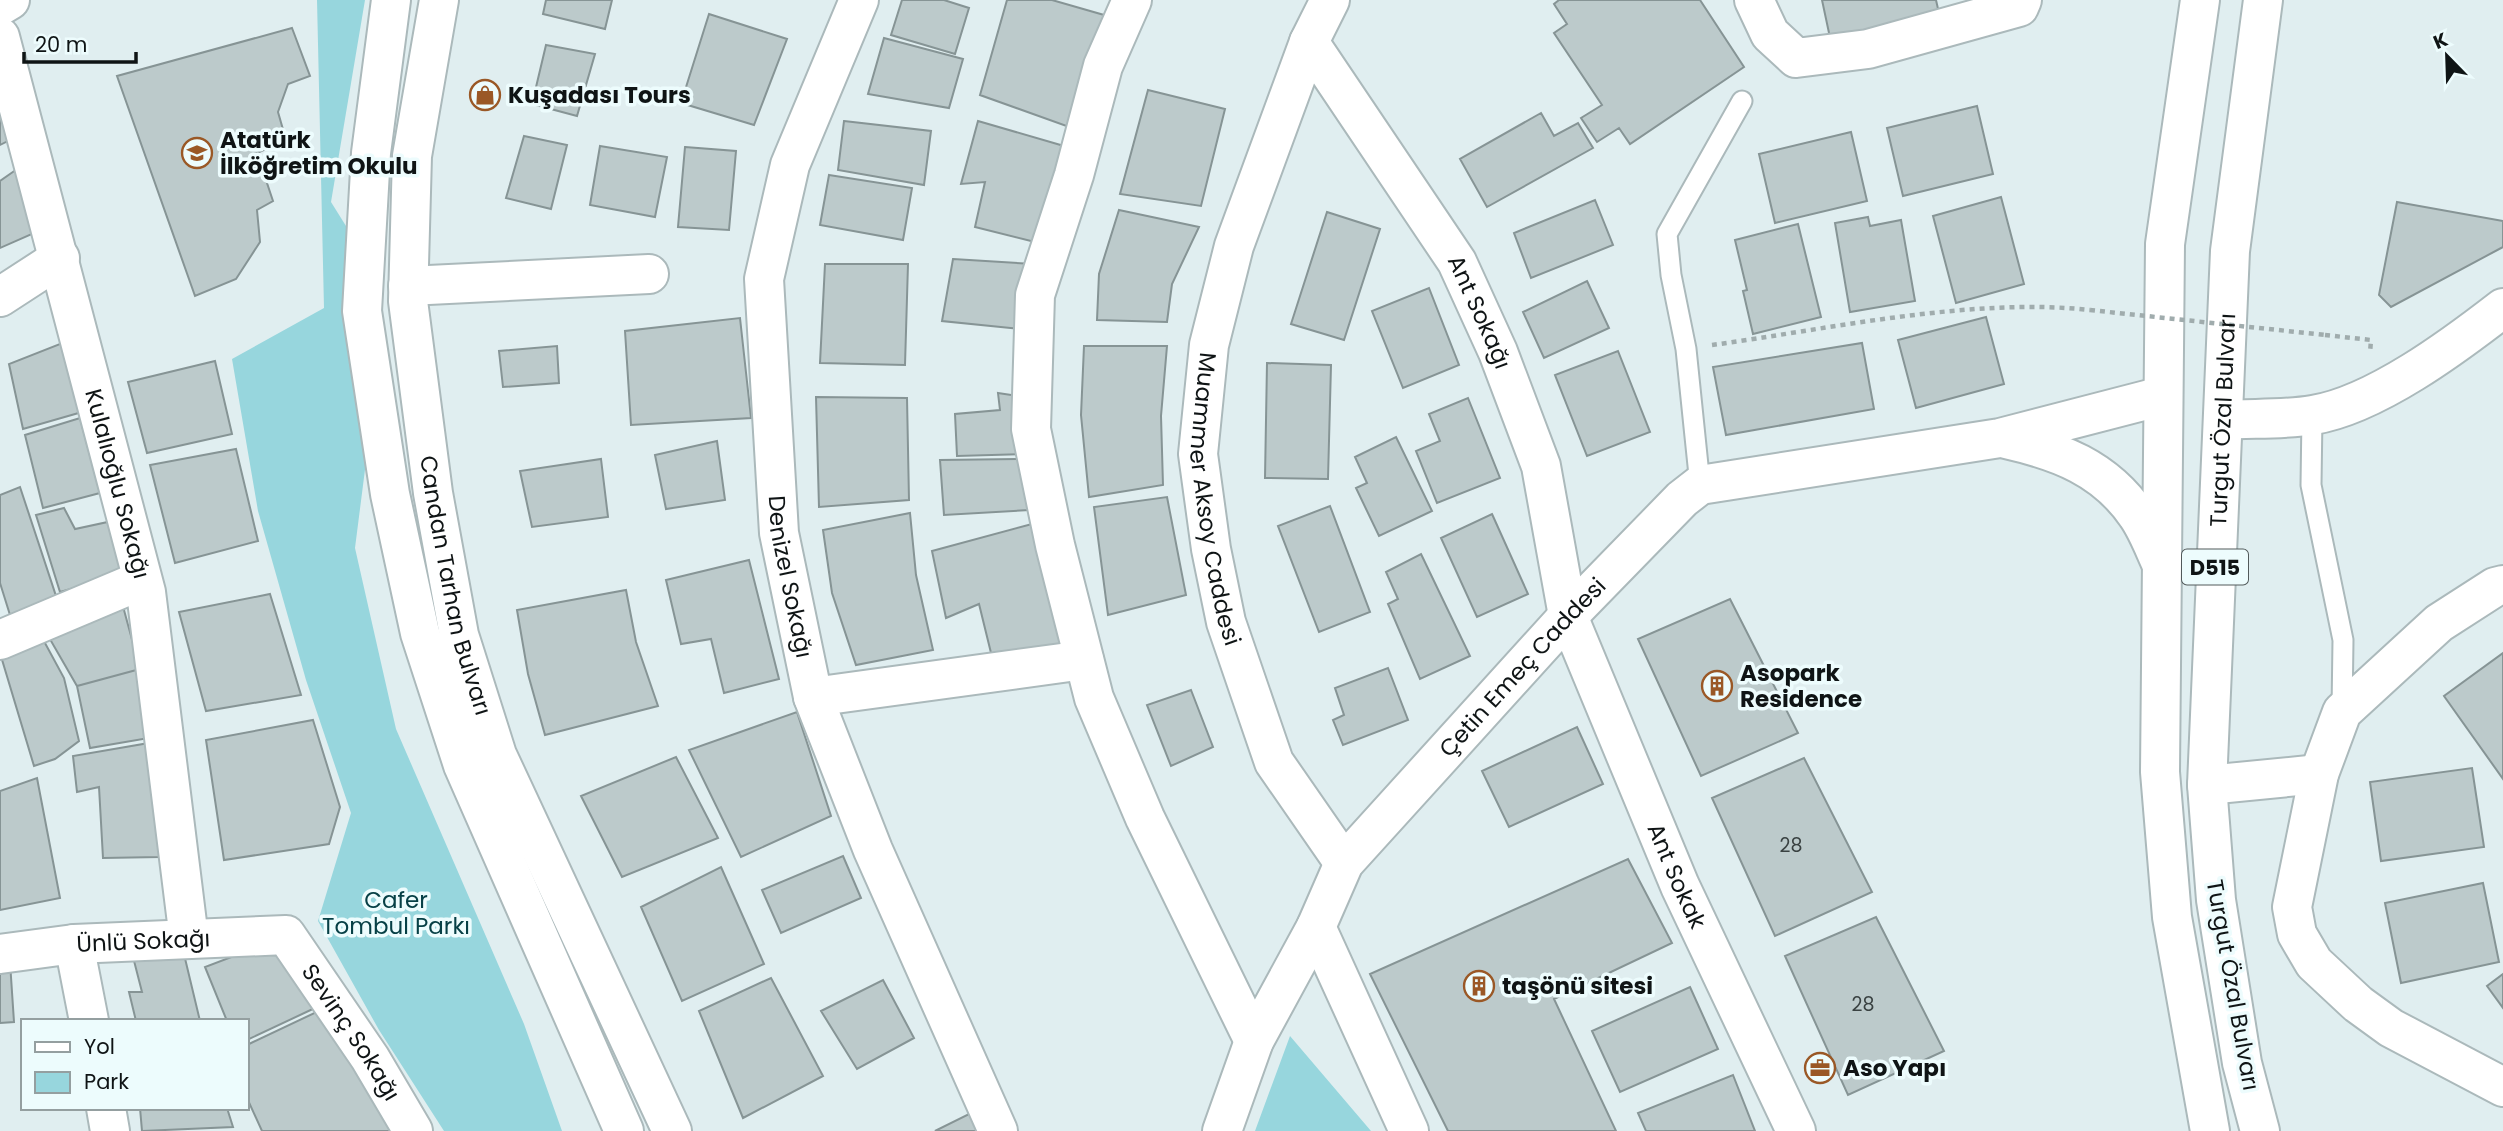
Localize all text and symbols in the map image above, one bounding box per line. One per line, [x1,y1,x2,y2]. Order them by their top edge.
scale bar [24,21,136,65]
north arrow [2412,21,2482,91]
text: K [2429,26,2452,56]
text: 20 m [35,30,88,59]
shop icon: Kuşadası Tours [468,78,502,112]
place label: Kuşadası Tours [508,79,691,111]
place label: Atatürk İlköğretim Okulu [220,124,418,182]
school or university icon: Atatürk İlköğretim Okulu [180,136,214,170]
street label: Ant Sokağı [1440,250,1519,373]
street label: Turgut Özal Bulvarı [2202,313,2243,528]
street label: Muammer Aksoy Caddesi [1182,351,1249,650]
street label: Kulalıoğlu Sokağı [77,386,158,582]
street label: Candan Tarhan Bulvarı [412,454,499,719]
street label: Denizel Sokağı [761,495,820,661]
road number: D515 [2182,550,2248,584]
street label: Çetin Emeç Caddesi [1432,570,1613,764]
place label: Asopark Residence [1740,657,1862,715]
building icon: Asopark Residence [1700,669,1734,703]
street label: Ant Sokak [1640,818,1714,934]
house number: 28 [1780,832,1802,859]
street label: Turgut Özal Bulvarı [2199,877,2267,1093]
park label: Cafer Tombul Parkı [322,884,470,942]
street label: Ünlü Sokağı [76,922,211,960]
street label: Sevinç Sokağı [294,957,408,1107]
building icon: taşönü sitesi [1462,969,1496,1003]
place label: taşönü sitesi [1502,970,1653,1002]
house number: 28 [1852,991,1874,1018]
legend [21,1019,248,1110]
text: Yol [84,1032,115,1061]
office icon: Aso Yapı [1803,1051,1837,1085]
place label: Aso Yapı [1843,1052,1946,1084]
text: Park [84,1067,129,1096]

